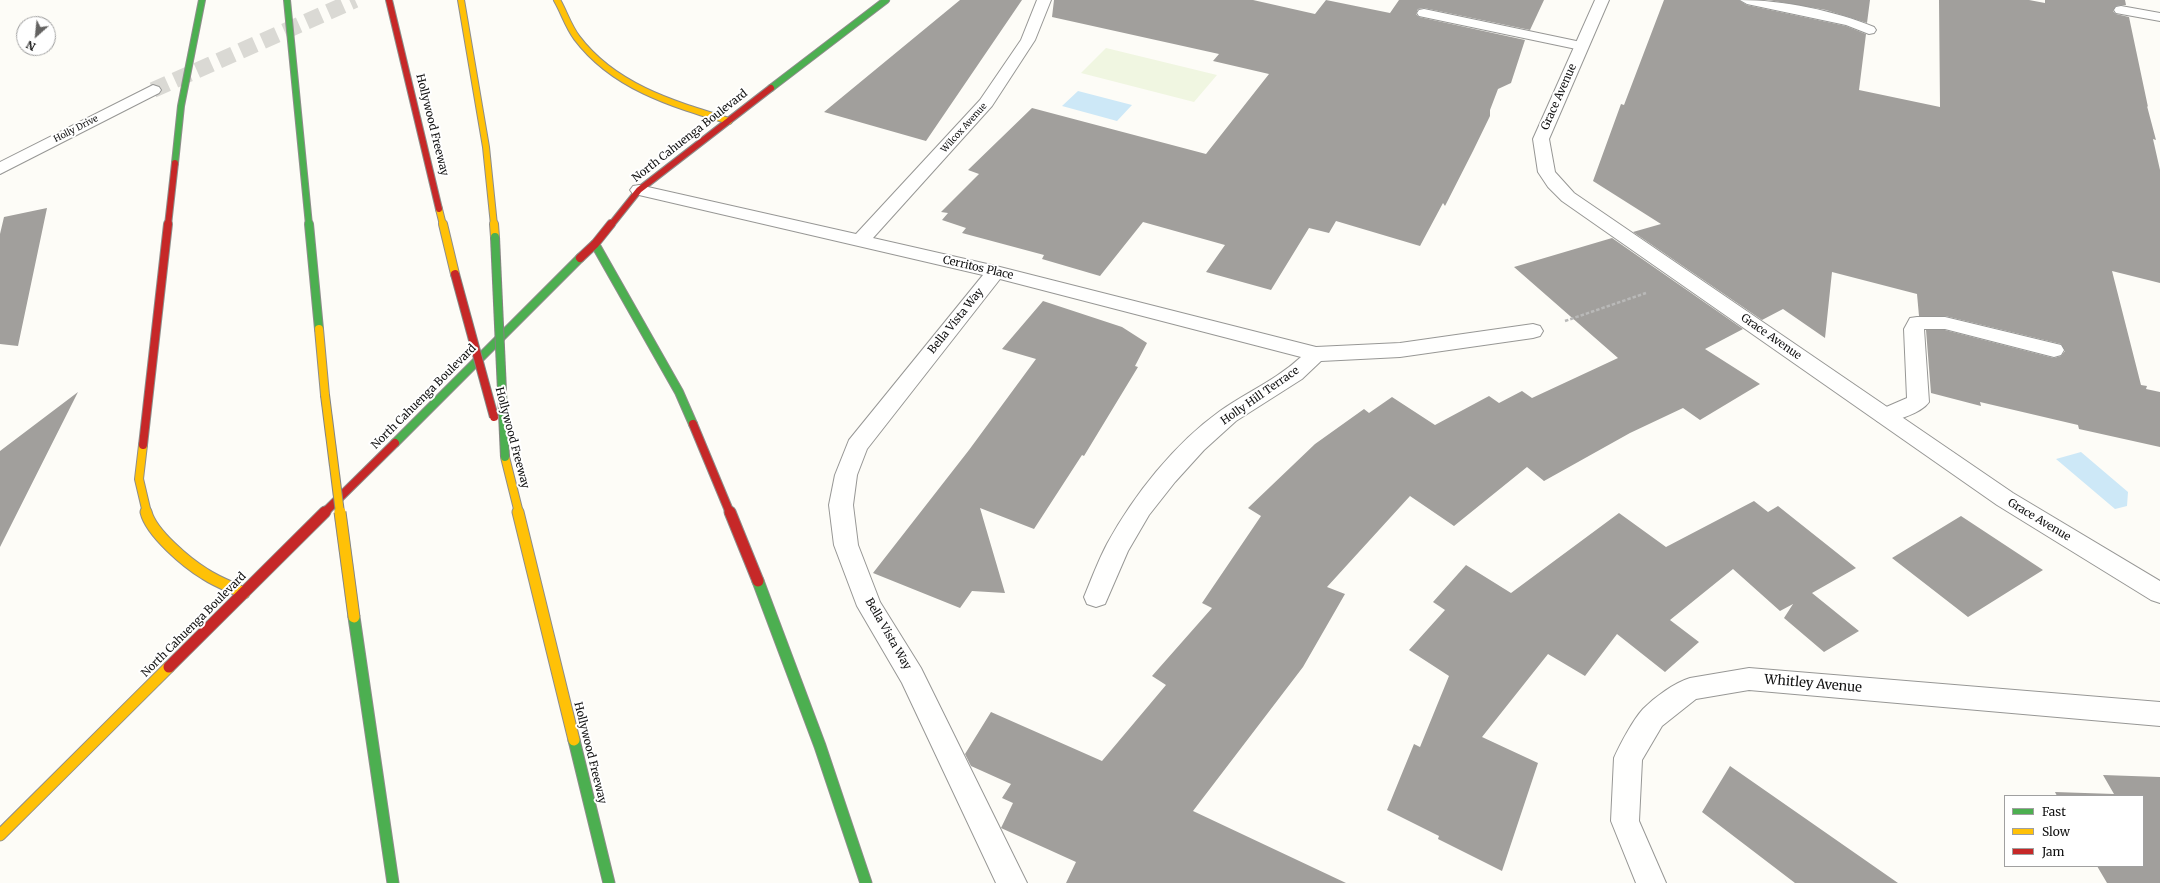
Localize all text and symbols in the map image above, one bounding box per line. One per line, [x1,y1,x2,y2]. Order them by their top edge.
north arrow [16,16,56,56]
text: N [24,38,38,54]
street label: Grace Avenue [1539,62,1579,132]
street label: Hollywood Freeway [413,73,451,177]
street label: North Cahuenga Boulevard [630,87,750,185]
street label: Wilcox Avenue [939,101,989,155]
street label: Holly Drive [52,113,100,145]
street label: Cerritos Place [941,253,1015,283]
street label: Bella Vista Way [926,286,986,356]
street label: Grace Avenue [1738,311,1804,363]
street label: North Cahuenga Boulevard [369,342,479,452]
street label: Holly Hill Terrace [1218,364,1302,428]
street label: Hollywood Freeway [492,386,532,490]
street label: Grace Avenue [2005,496,2073,544]
street label: North Cahuenga Boulevard [139,570,249,680]
street label: Bella Vista Way [862,596,914,672]
street label: Whitley Avenue [1764,672,1862,696]
street label: Hollywood Freeway [571,701,609,805]
legend [2004,795,2144,867]
text: Fast [2042,804,2066,819]
text: Slow [2042,824,2070,839]
text: Jam [2042,844,2064,859]

